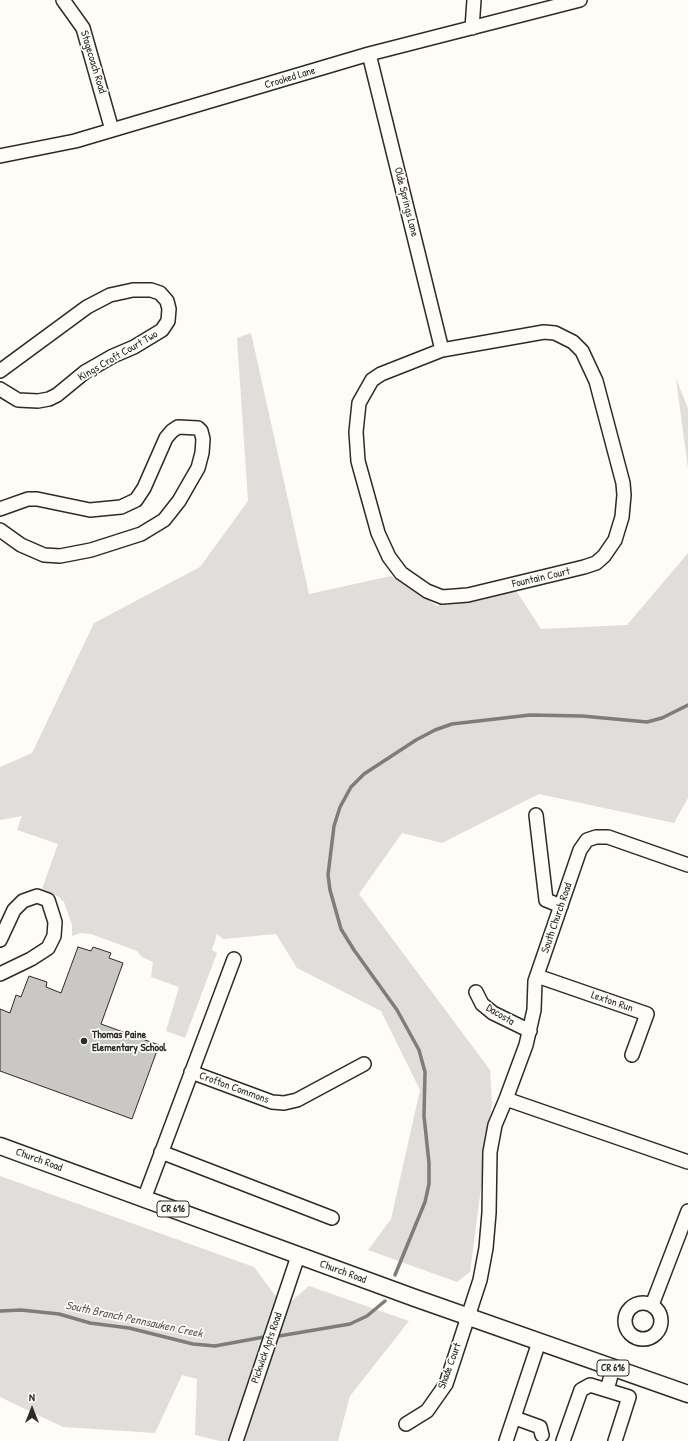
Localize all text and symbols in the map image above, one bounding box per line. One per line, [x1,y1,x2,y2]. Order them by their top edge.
street label: Stagecoach Road [77,29,109,95]
street label: Crooked Lane [263,64,317,92]
street label: Olde Springs Lane [391,166,421,238]
street label: Kings Croft Court Two [76,328,160,384]
street label: Fountain Court [511,565,571,591]
street label: South Church Road [539,881,575,955]
street label: Lexton Run [589,989,635,1015]
street label: Dacosta [483,1001,517,1029]
place label: Thomas Paine Elementary School [92,1028,166,1054]
marker: Thomas Paine Elementary School [79,1036,89,1046]
street label: Crofton Commons [197,1069,271,1107]
street label: Church Road [14,1145,64,1175]
road number: CR 616 [157,1201,189,1217]
street label: Church Road [318,1257,368,1287]
water label: South Branch Pennsauken Creek [64,1298,204,1342]
street label: Pickwick Apts Road [249,1311,285,1385]
street label: Shade Court [436,1341,464,1391]
road number: CR 616 [597,1360,629,1376]
north arrow [12,1389,52,1429]
text: N [29,1390,35,1404]

